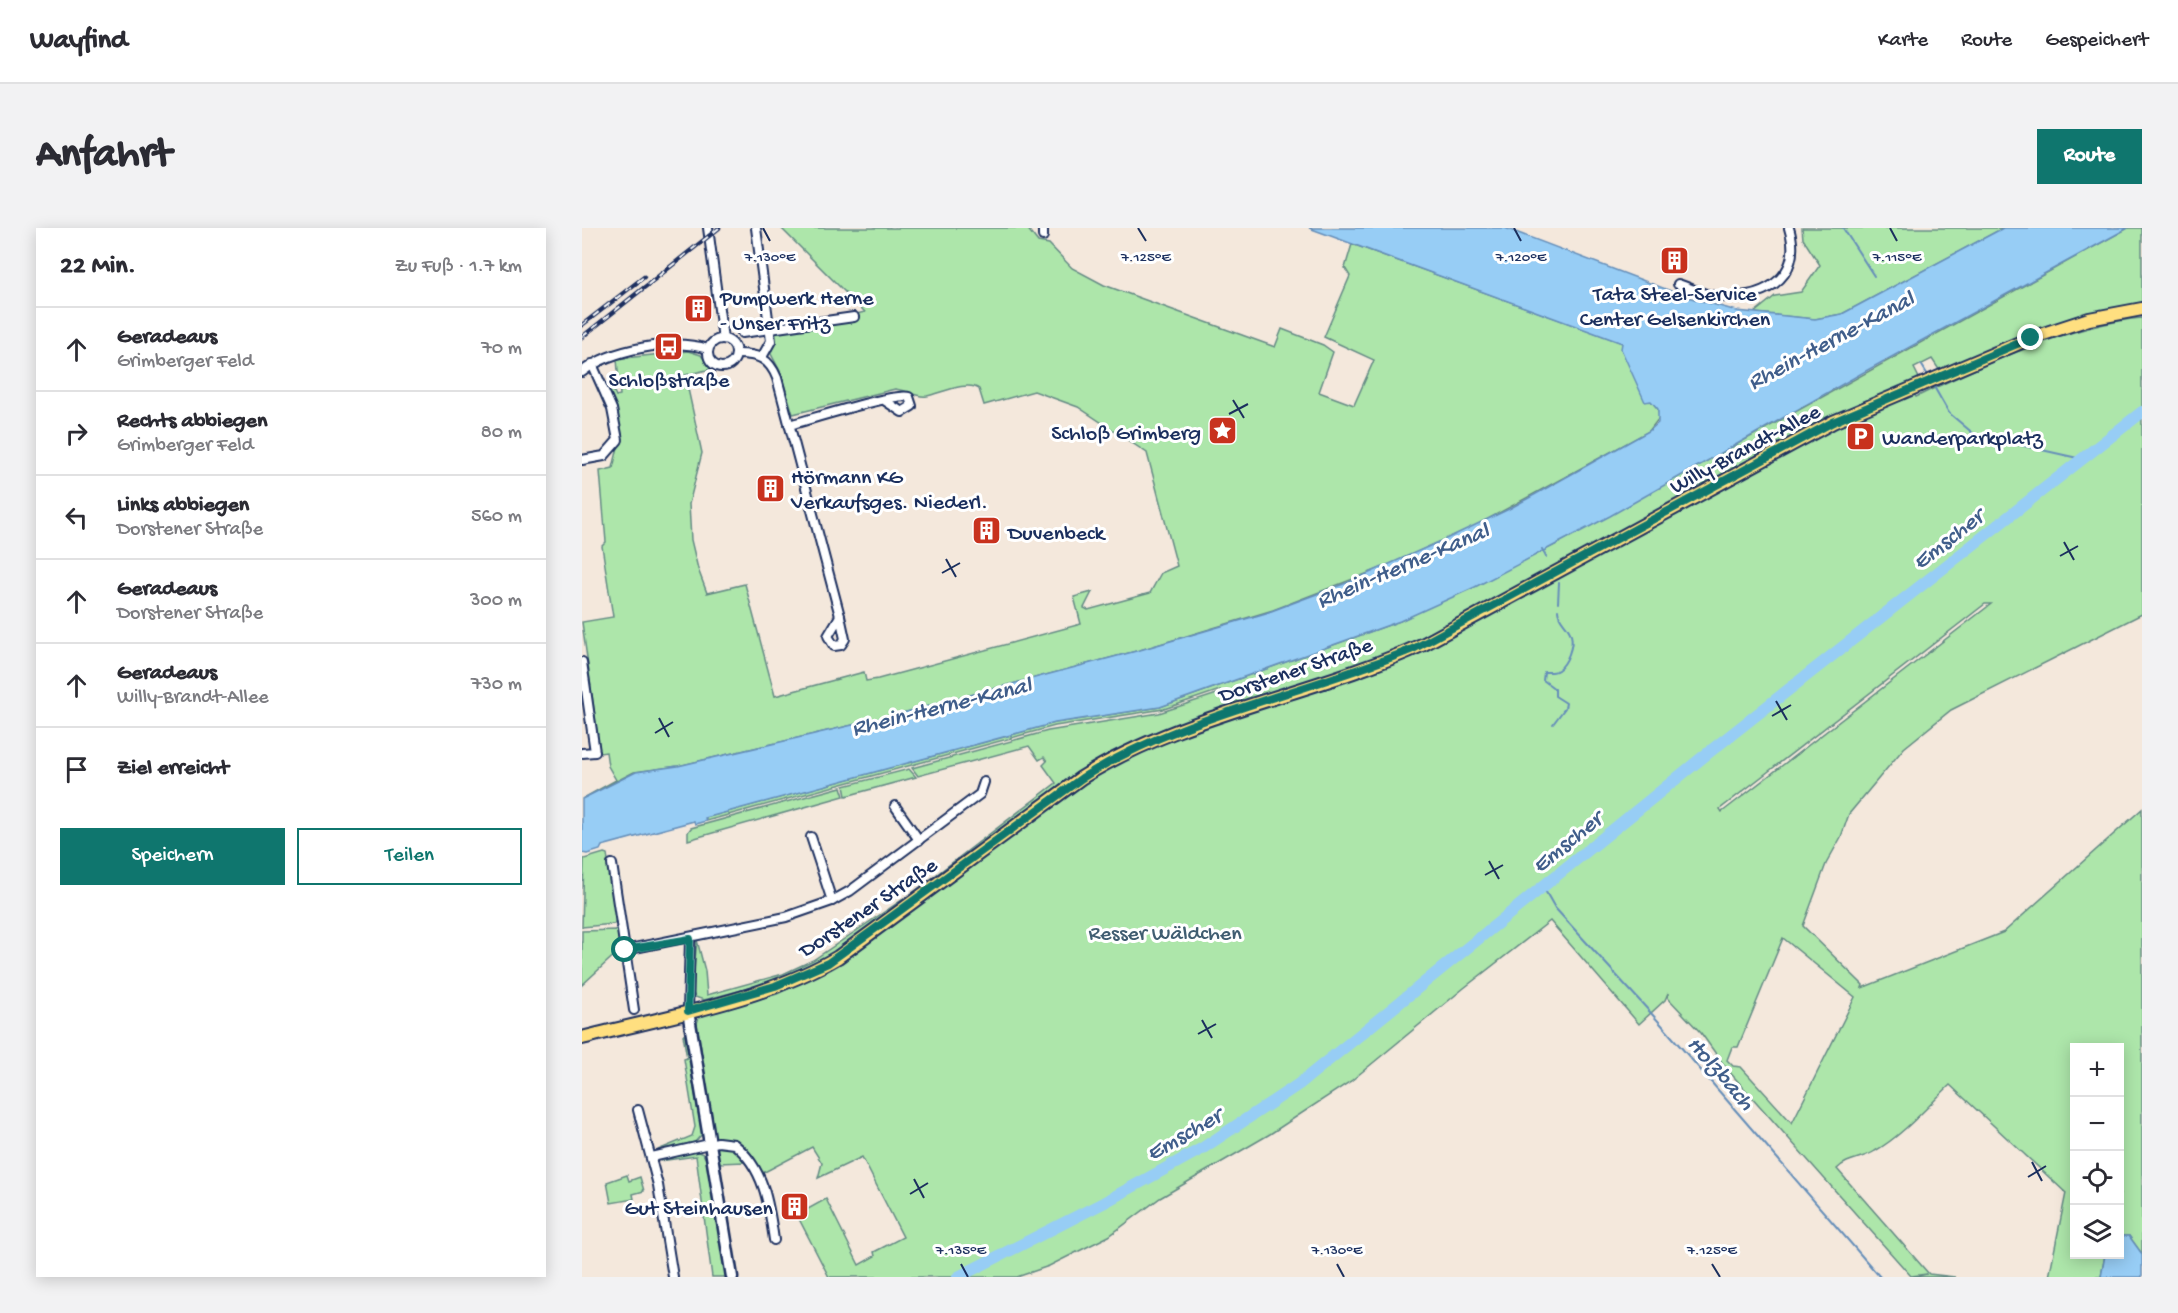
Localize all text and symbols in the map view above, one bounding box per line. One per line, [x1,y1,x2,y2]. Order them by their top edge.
text: Wayfind [30,25,127,58]
text: Karte [1878,29,1928,54]
text: Route [1961,29,2012,54]
text: Gespeichert [2045,29,2148,54]
button: Route [2037,129,2142,184]
text: Anfahrt [36,132,171,181]
building icon: Tata Steel-Service Center Gelsenkirchen [1659,244,1691,276]
text: 7.130°E [744,249,796,267]
text: 7.125°E [1120,249,1172,267]
text: 7.120°E [1495,249,1547,267]
text: 7.115°E [1872,249,1922,267]
text: 22 Min. [60,252,136,283]
text: Zu Fuß · 1.7 km [395,256,522,279]
place label: Tata Steel-Service Center Gelsenkirchen [1580,283,1771,334]
water label: Rhein-Herne-Kanal [1743,285,1921,398]
place label: Pumpwerk Herne - Unser Fritz [719,287,874,338]
building icon: Pumpwerk Herne - Unser Fritz [683,293,715,325]
route end [2017,324,2043,350]
text: Geradeaus [117,325,217,351]
bus stop icon: Schloßstraße [653,330,685,362]
icon: ahead [60,333,93,366]
text: 70 m [481,338,522,361]
text: Grimberger Feld [117,351,253,374]
place label: Schloßstraße [609,369,730,395]
street label: Willy-Brandt-Allee [1666,400,1826,501]
text: Rechts abbiegen [117,409,267,435]
place icon: Schloß Grimberg [1206,415,1238,447]
icon: right [60,417,93,450]
parking icon: Wanderparkplatz [1845,420,1877,452]
text: 80 m [481,422,522,445]
place label: Schloß Grimberg [1051,422,1201,448]
place label: Wanderparkplatz [1882,427,2044,453]
text: Grimberger Feld [117,435,253,458]
place label: Hörmann KG Verkaufsges. Niederl. [790,466,988,517]
building icon: Hörmann KG Verkaufsges. Niederl. [754,472,786,504]
text: Links abbiegen [117,493,249,519]
icon: left [60,501,93,534]
water label: Emscher [1908,501,1994,578]
text: 560 m [471,506,522,529]
building icon: Duvenbeck [971,515,1003,547]
water label: Rhein-Herne-Kanal [1313,517,1496,617]
text: Dorstener Straße [117,519,263,542]
place label: Duvenbeck [1006,522,1107,548]
text: Geradeaus [117,577,217,603]
icon: ahead [60,585,93,618]
text: 300 m [470,590,522,613]
text: Dorstener Straße [117,603,263,626]
street label: Dorstener Straße [1214,633,1377,711]
text: Geradeaus [117,661,217,687]
icon: ahead [60,669,93,702]
water label: Rhein-Herne-Kanal [849,672,1037,745]
text: 730 m [471,674,522,697]
text: Willy-Brandt-Allee [117,687,269,710]
icon: arrive [60,753,93,786]
text: Ziel erreicht [117,756,229,782]
water label: Emscher [1527,804,1613,881]
button: Speichern [60,828,285,885]
button: Teilen [297,828,522,885]
street label: Dorstener Straße [794,853,944,966]
park label: Resser Wäldchen [1088,922,1242,948]
route start [611,936,637,962]
water label: Holzbach [1679,1031,1760,1118]
map controls [2070,1043,2124,1259]
button: + [2070,1043,2124,1097]
button: − [2070,1097,2124,1151]
water label: Emscher [1142,1101,1232,1169]
button: locate [2070,1151,2124,1205]
building icon: Gut Steinhausen [778,1190,810,1222]
place label: Gut Steinhausen [625,1197,774,1223]
button: layers [2070,1205,2124,1259]
text: 7.135°E [935,1242,987,1260]
text: 7.130°E [1311,1242,1363,1260]
text: 7.125°E [1686,1242,1738,1260]

